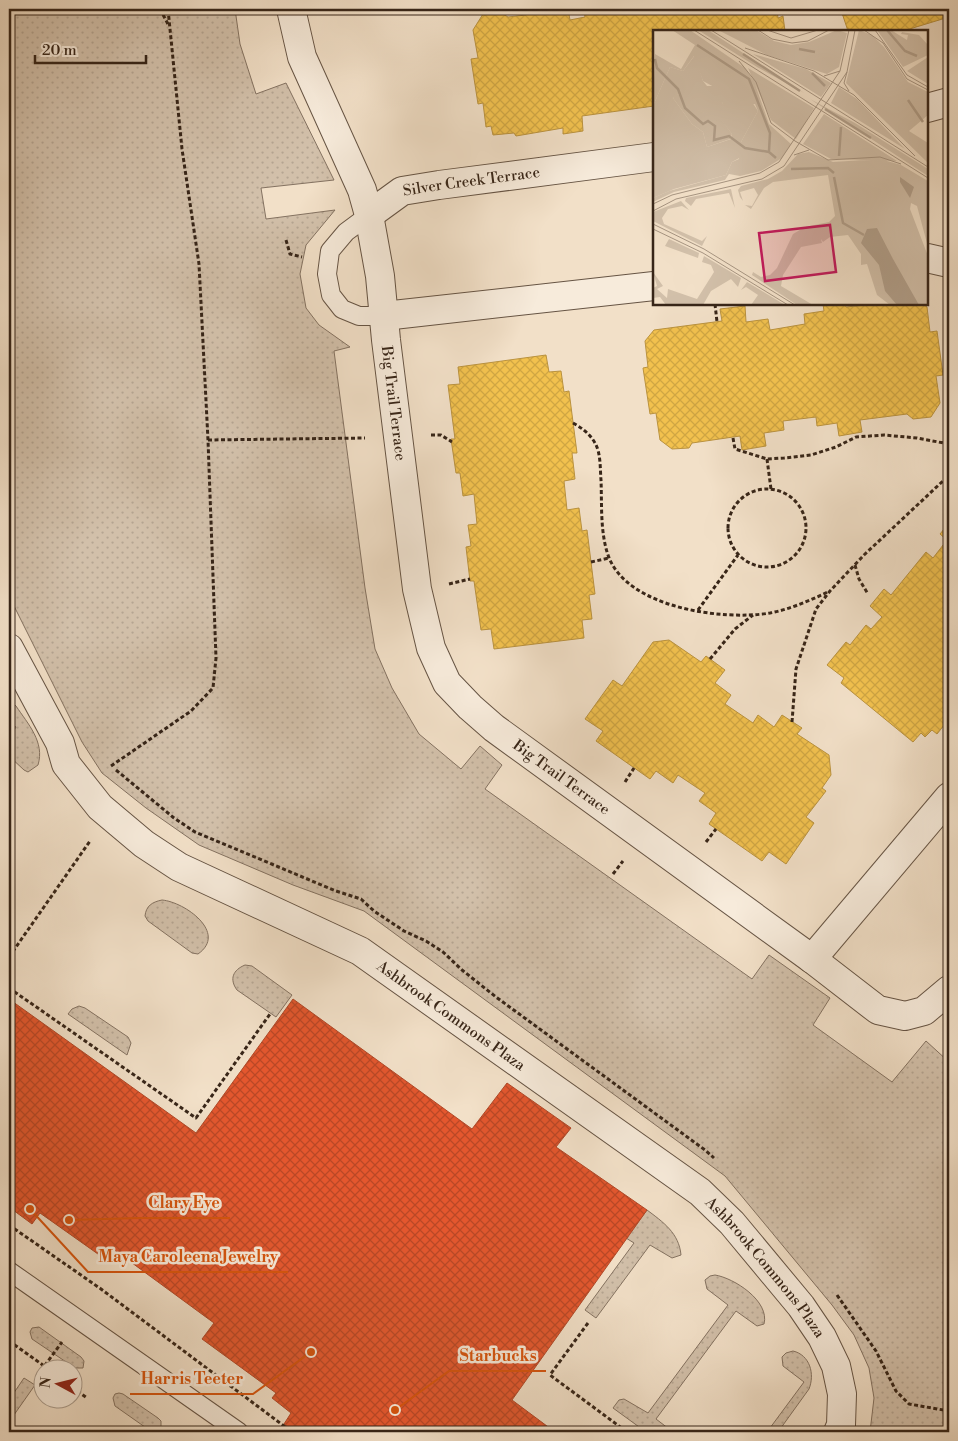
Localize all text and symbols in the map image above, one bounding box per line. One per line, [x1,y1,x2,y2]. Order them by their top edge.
inset map [653,30,928,305]
scale bar [35,32,146,64]
text: 20 m [42,41,77,60]
street label: Silver Creek Terrace [402,162,541,200]
street label: Big Trail Terrace [377,344,410,462]
street label: Big Trail Terrace [508,735,614,819]
street label: Ashbrook Commons Plaza [372,956,529,1075]
callout: Clary Eye [139,1187,230,1218]
street label: Ashbrook Commons Plaza [701,1192,829,1342]
text: Clary Eye [148,1193,220,1213]
callout: Maya Caroleena Jewelry [88,1241,288,1272]
text: Maya Caroleena Jewelry [98,1247,279,1267]
callout: Starbucks [449,1340,546,1371]
text: Starbucks [459,1346,537,1366]
north arrow [32,1358,82,1408]
callout: Harris Teeter [130,1363,253,1394]
text: Harris Teeter [141,1369,243,1389]
text: N [36,1376,56,1389]

